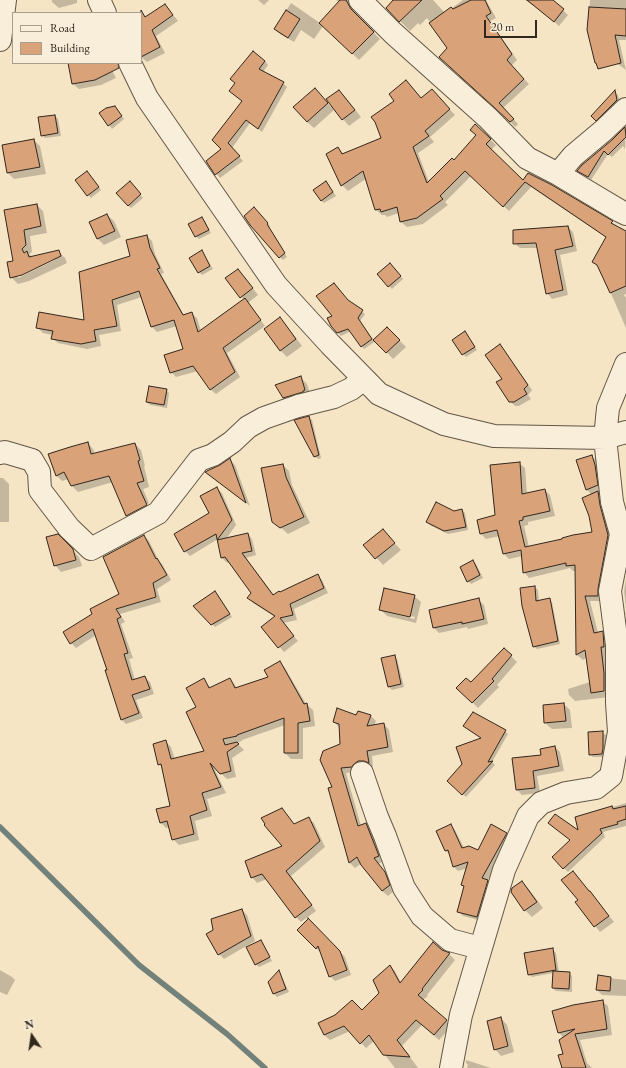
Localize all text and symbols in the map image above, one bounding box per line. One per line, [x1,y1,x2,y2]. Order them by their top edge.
legend [12,12,142,64]
scale bar [486,12,539,38]
text: 20 m [491,19,514,35]
text: Road [50,20,75,36]
text: Building [50,40,90,56]
north arrow [12,1016,52,1056]
text: N [23,1016,35,1032]

